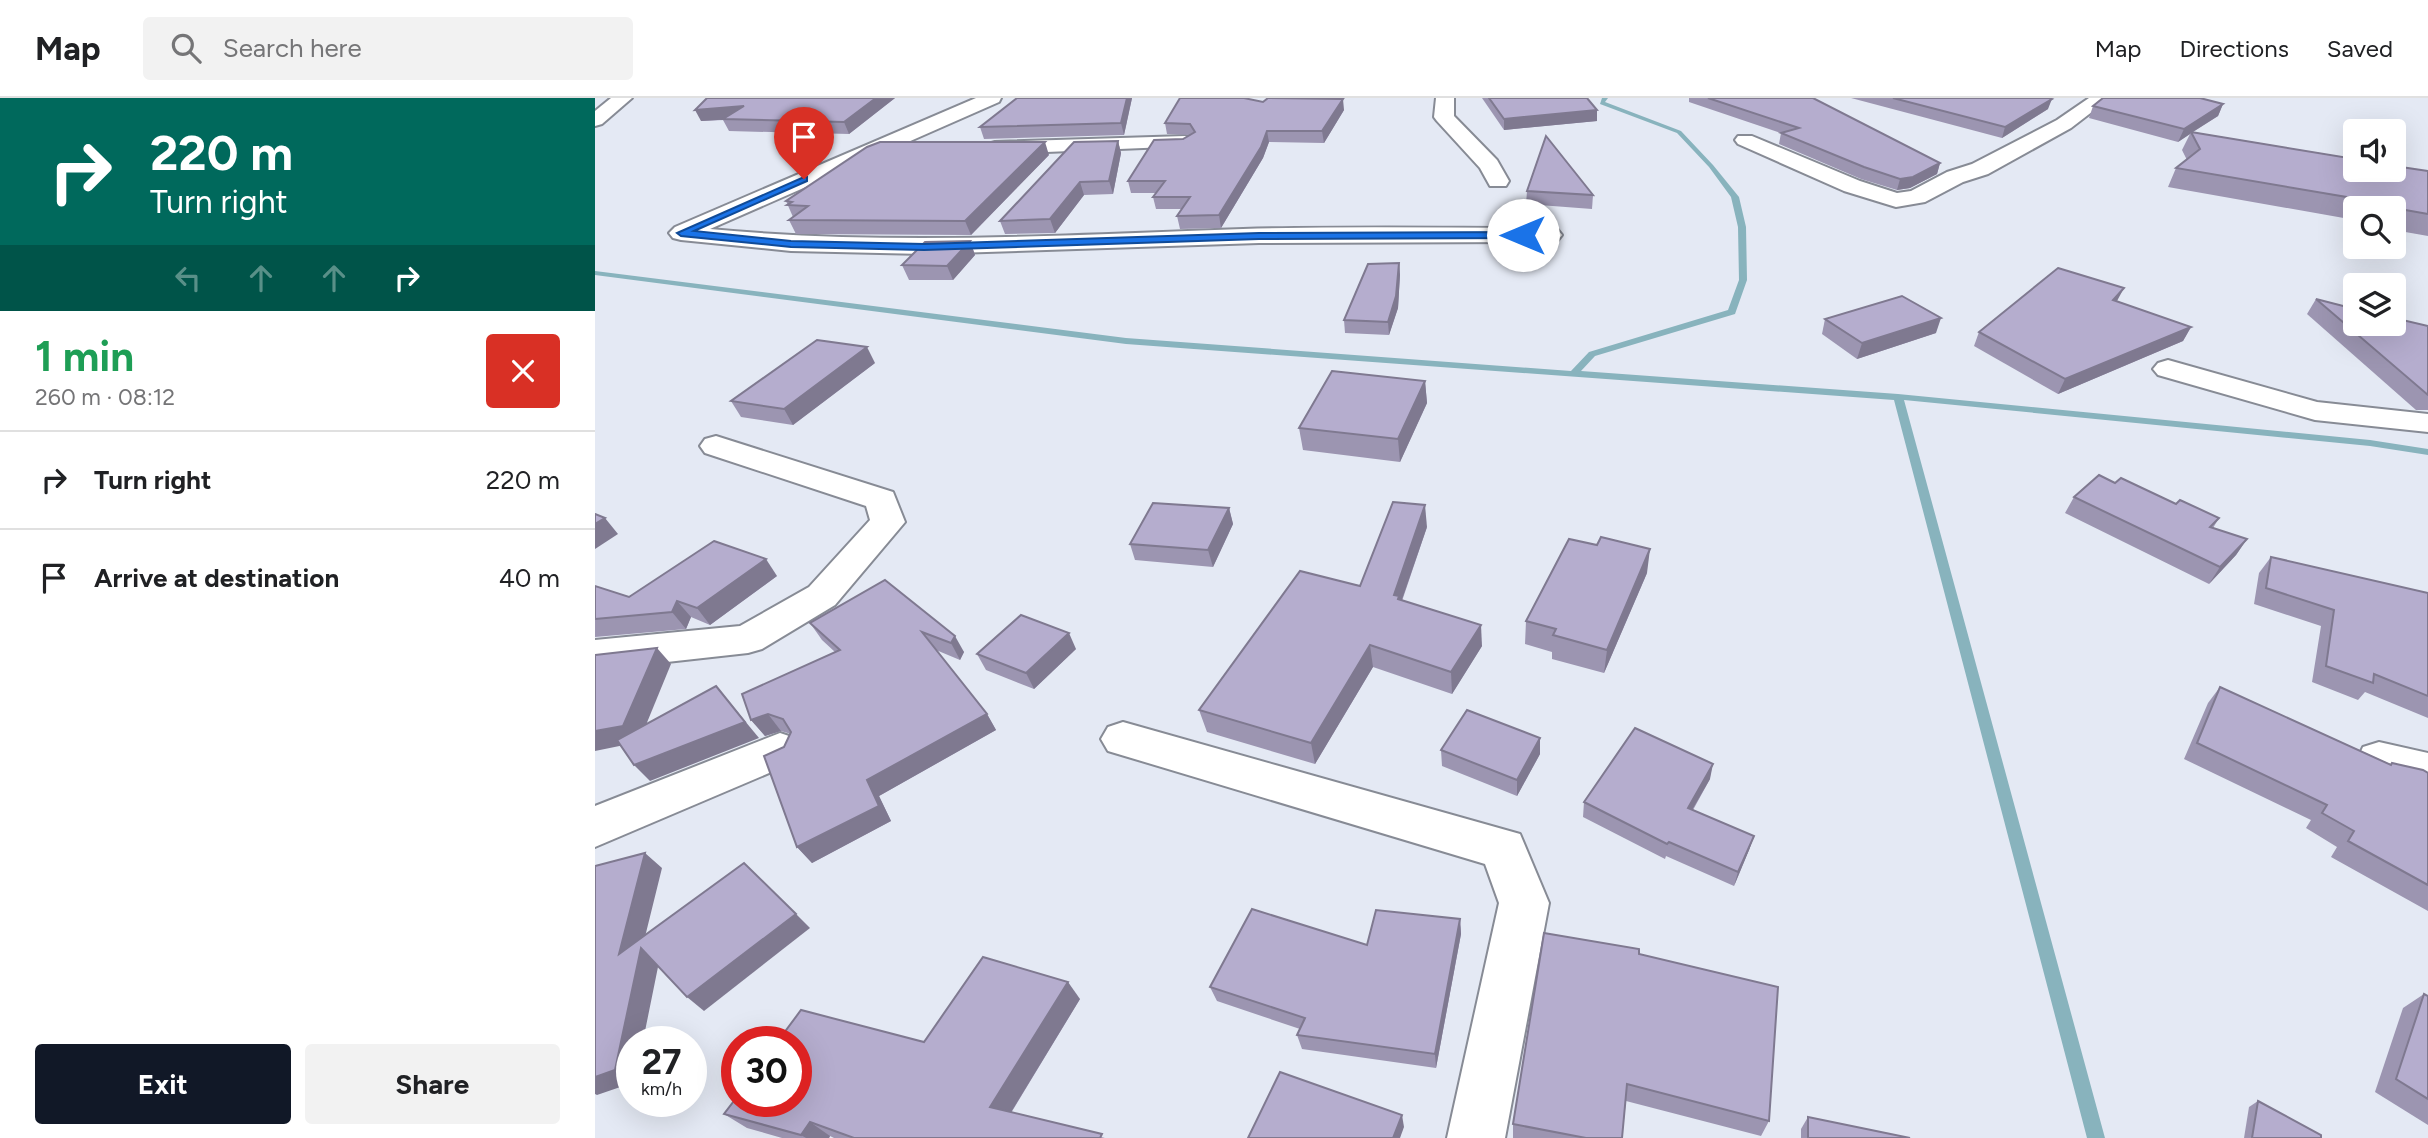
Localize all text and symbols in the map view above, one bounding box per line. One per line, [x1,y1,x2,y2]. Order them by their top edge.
search box [143,17,633,80]
text: Map [35,29,101,68]
icon: search [167,29,205,67]
text: Search here [223,32,362,64]
text: Map [2095,34,2141,63]
text: Directions [2179,34,2289,63]
text: Saved [2327,34,2393,63]
pin [774,107,834,179]
icon: arrive [785,118,823,156]
map controls [2343,119,2406,336]
button: sound [2343,119,2406,182]
text: 220 m [150,123,293,182]
icon: right [35,126,126,217]
text: Turn right [150,183,288,221]
button: search [2343,196,2406,259]
position arrow [1486,198,1560,272]
icon: left [169,259,207,297]
icon: ahead [242,259,280,297]
icon: ahead [315,259,353,297]
icon: right [388,259,426,297]
button: layers [2343,273,2406,336]
text: 1 min [35,331,134,382]
button: close [486,334,560,408]
text: 260 m · 08:12 [35,383,175,411]
icon: right [35,461,73,499]
text: Turn right [94,464,211,496]
text: 220 m [486,464,560,496]
icon: arrive [35,559,73,597]
text: Arrive at destination [94,562,339,594]
text: 40 m [499,562,560,594]
speed limit sign: 30 [721,1026,812,1117]
text: 27 [642,1041,681,1083]
button: Exit [35,1044,291,1124]
button: Share [305,1044,560,1124]
text: km/h [641,1078,682,1100]

